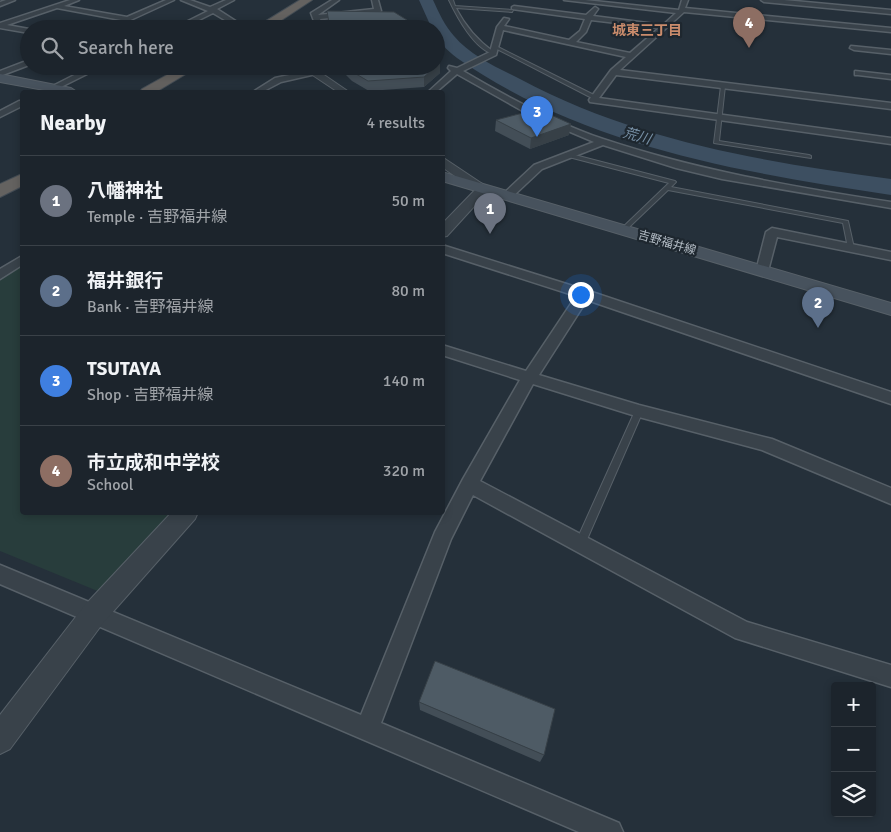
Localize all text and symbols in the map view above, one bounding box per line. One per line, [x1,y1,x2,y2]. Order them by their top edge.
pin: 4 [733,7,765,48]
search box [20,20,445,75]
district label: 城東三丁目 [612,22,682,39]
icon: search [38,34,66,62]
text: Search here [78,36,174,60]
pin: 3 [521,96,553,137]
text: Nearby [40,110,106,136]
text: 4 results [366,113,425,133]
water label: 荒川 [621,124,655,149]
text: 八幡神社 [87,179,163,203]
text: 1 [52,191,60,211]
text: 50 m [391,191,425,211]
pin: 1 [474,193,506,234]
text: Temple · 吉野福井線 [87,207,227,227]
street label: 吉野福井線 [636,228,698,258]
text: 福井銀行 [87,269,163,293]
text: 2 [52,281,60,301]
text: 80 m [391,281,425,301]
your location [568,282,594,308]
pin: 2 [802,287,834,328]
text: Bank · 吉野福井線 [87,297,213,317]
text: TSUTAYA [87,357,161,381]
text: 3 [52,371,60,391]
text: 140 m [383,371,425,391]
text: Shop · 吉野福井線 [87,385,213,405]
text: 市立成和中学校 [87,451,220,475]
text: 4 [52,461,60,481]
text: 320 m [383,461,425,481]
text: School [87,475,133,495]
map controls [831,682,876,817]
button: + [831,682,876,727]
button: − [831,727,876,772]
button: layers [831,772,876,817]

